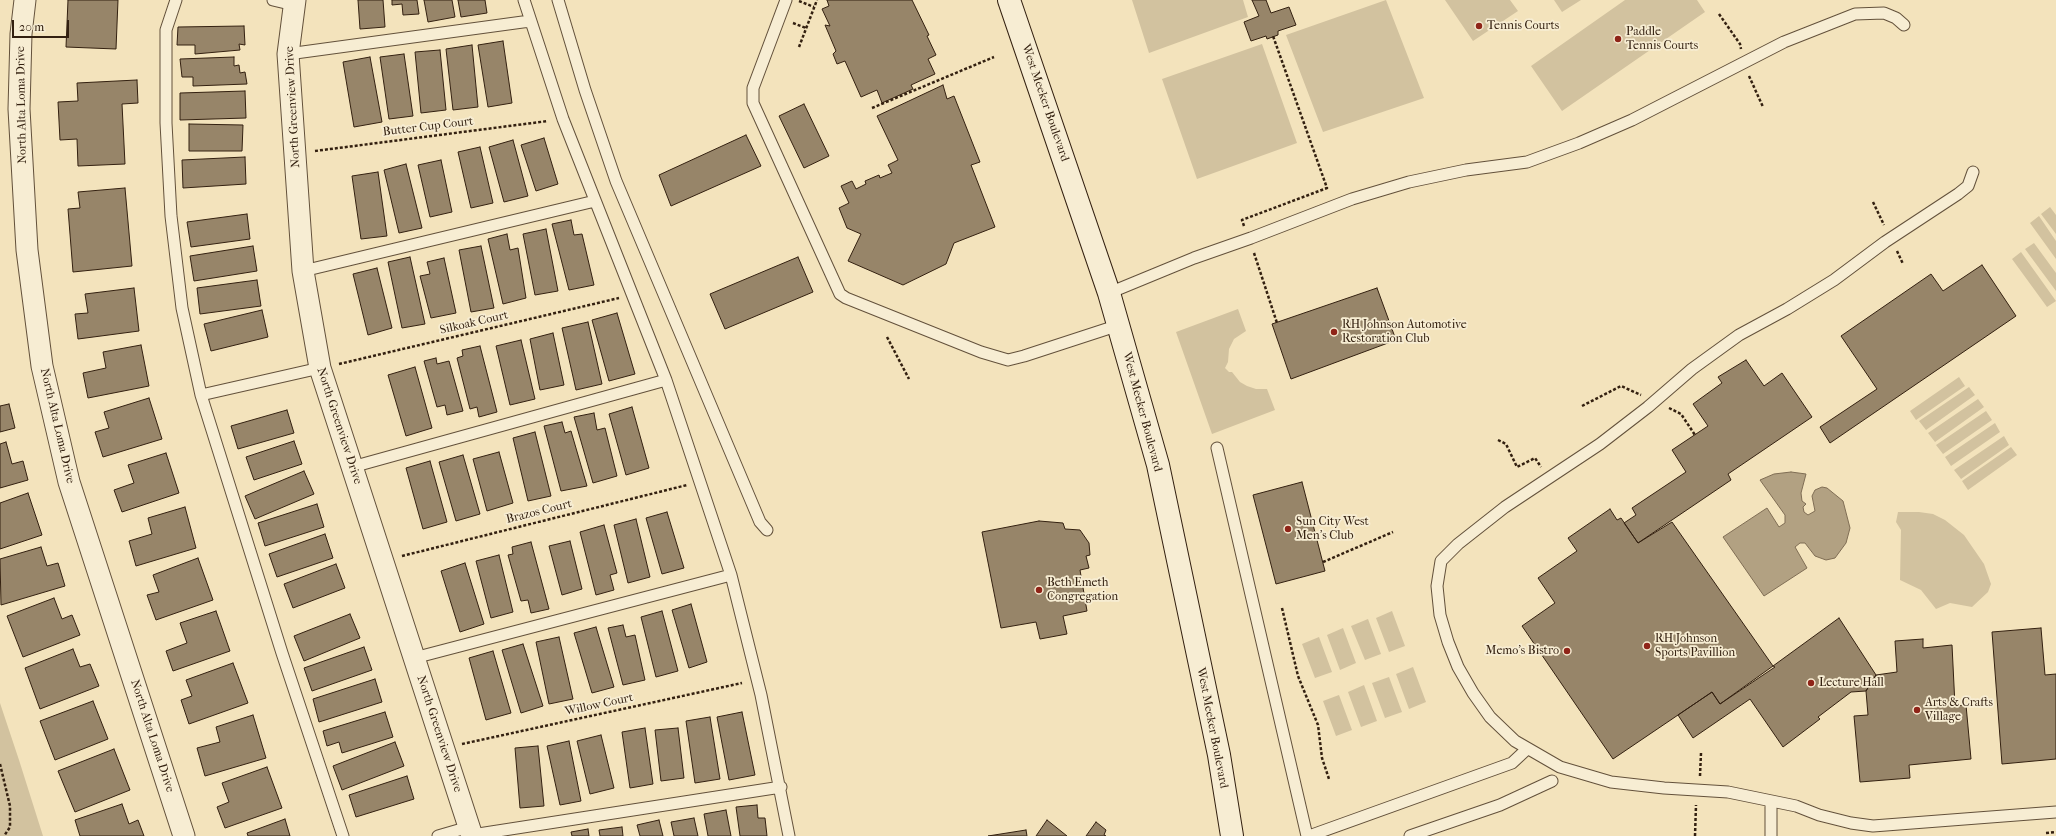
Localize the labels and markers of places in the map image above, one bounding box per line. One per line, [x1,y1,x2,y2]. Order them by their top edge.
place label: Tennis Courts [1487,19,1559,33]
marker: Tennis Courts [1474,21,1484,31]
place label: Paddle Tennis Courts [1626,25,1698,53]
marker: Paddle Tennis Courts [1613,34,1623,44]
place label: RH Johnson Automotive Restoration Club [1342,318,1467,346]
marker: RH Johnson Automotive Restoration Club [1329,327,1339,337]
place label: Sun City West Men's Club [1296,515,1369,543]
marker: Sun City West Men's Club [1283,524,1293,534]
place label: Beth Emeth Congregation [1047,576,1118,604]
marker: Beth Emeth Congregation [1034,585,1044,595]
place label: RH Johnson Sports Pavillion [1655,632,1735,660]
marker: RH Johnson Sports Pavillion [1642,641,1652,651]
place label: Memo's Bistro [1486,644,1559,658]
marker: Memo's Bistro [1562,646,1572,656]
place label: Lecture Hall [1819,676,1884,690]
marker: Lecture Hall [1806,678,1816,688]
place label: Arts & Crafts Village [1925,696,1993,724]
marker: Arts & Crafts Village [1912,705,1922,715]

